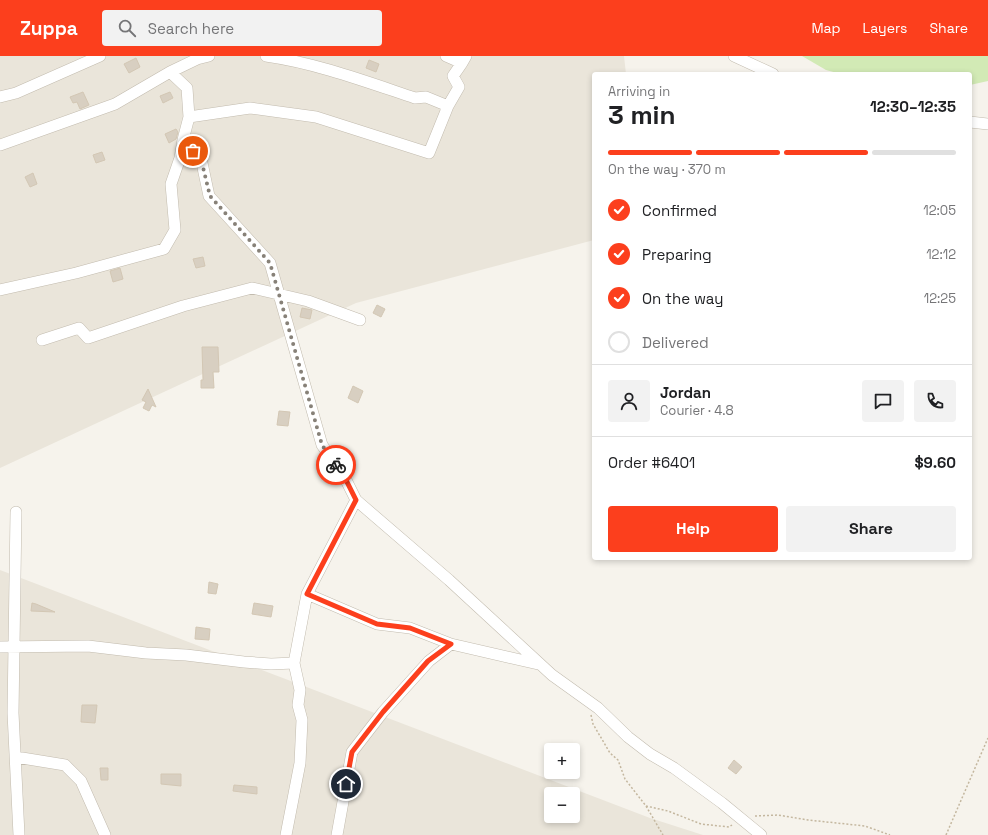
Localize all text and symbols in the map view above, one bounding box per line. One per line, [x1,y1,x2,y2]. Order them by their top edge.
search box [102,10,382,46]
text: Zuppa [20,16,78,41]
icon: search [116,17,138,39]
text: Search here [148,19,234,38]
text: Map [811,19,841,37]
text: Layers [863,19,907,37]
text: Share [929,19,968,37]
text: Arriving in [608,83,670,100]
text: 12:30–12:35 [870,97,956,116]
text: 3 min [608,98,676,132]
pin [176,134,210,168]
icon: bag [182,140,204,162]
text: On the way · 370 m [608,161,726,178]
icon: check [608,199,630,221]
text: Confirmed [642,201,717,220]
text: 12:05 [923,202,956,219]
icon: check [608,243,630,265]
text: Preparing [642,245,712,264]
text: 12:12 [926,246,956,263]
icon: check [608,287,630,309]
text: On the way [642,289,723,308]
text: 12:25 [924,290,956,307]
text: Delivered [642,333,709,352]
button: person [608,380,650,422]
button: chat [862,380,904,422]
button: phone [914,380,956,422]
text: Jordan [660,383,711,402]
text: Courier · 4.8 [660,402,734,419]
courier [316,445,356,485]
text: Order #6401 [608,453,695,472]
text: $9.60 [914,453,956,472]
icon: bike [325,454,347,476]
button: Help [608,506,778,552]
button: Share [786,506,956,552]
map controls [544,743,580,823]
button: + [544,743,580,779]
pin [329,767,363,801]
icon: home [335,773,357,795]
button: − [544,787,580,823]

